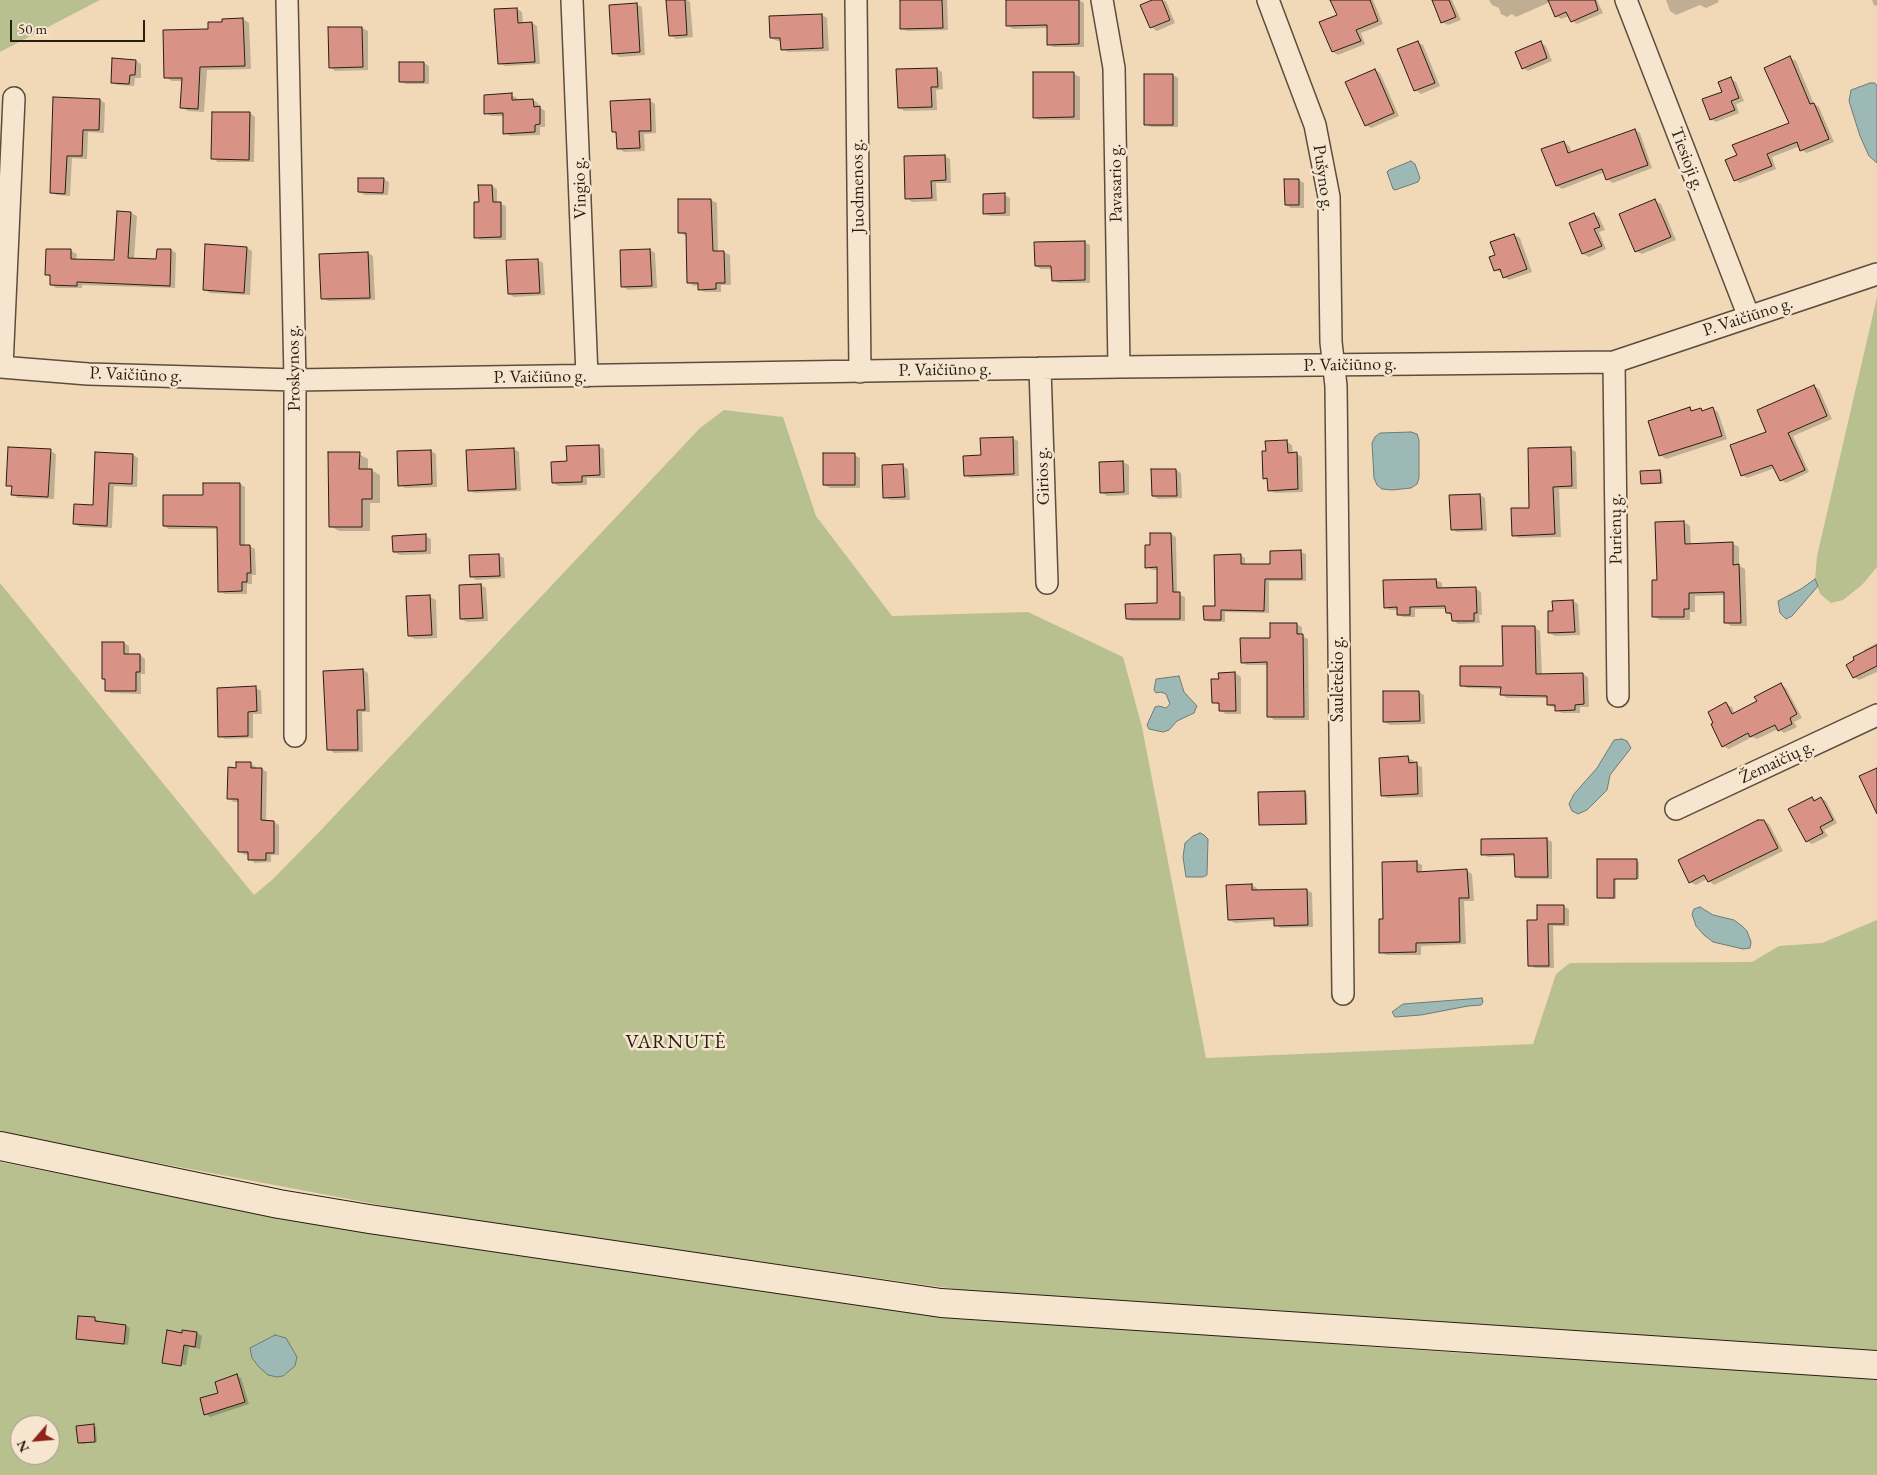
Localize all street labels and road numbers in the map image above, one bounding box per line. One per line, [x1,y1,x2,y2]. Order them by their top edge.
street label: Tiesioji g. [1665,124,1709,194]
street label: Juodmenos g. [846,139,870,233]
street label: Pušyno g. [1308,143,1338,213]
street label: Pavasario g. [1105,144,1127,222]
street label: Vingio g. [568,156,592,220]
street label: P. Vaičiūno g. [1700,292,1796,342]
street label: Proskynos g. [282,324,306,412]
street label: P. Vaičiūno g. [1303,353,1397,377]
street label: P. Vaičiūno g. [898,358,992,382]
street label: P. Vaičiūno g. [89,363,183,387]
street label: P. Vaičiūno g. [493,365,587,389]
street label: Girios g. [1031,447,1055,505]
street label: Purienų g. [1605,493,1627,565]
street label: Saulėtekio g. [1327,636,1349,722]
street label: Žemaičių g. [1736,735,1818,789]

